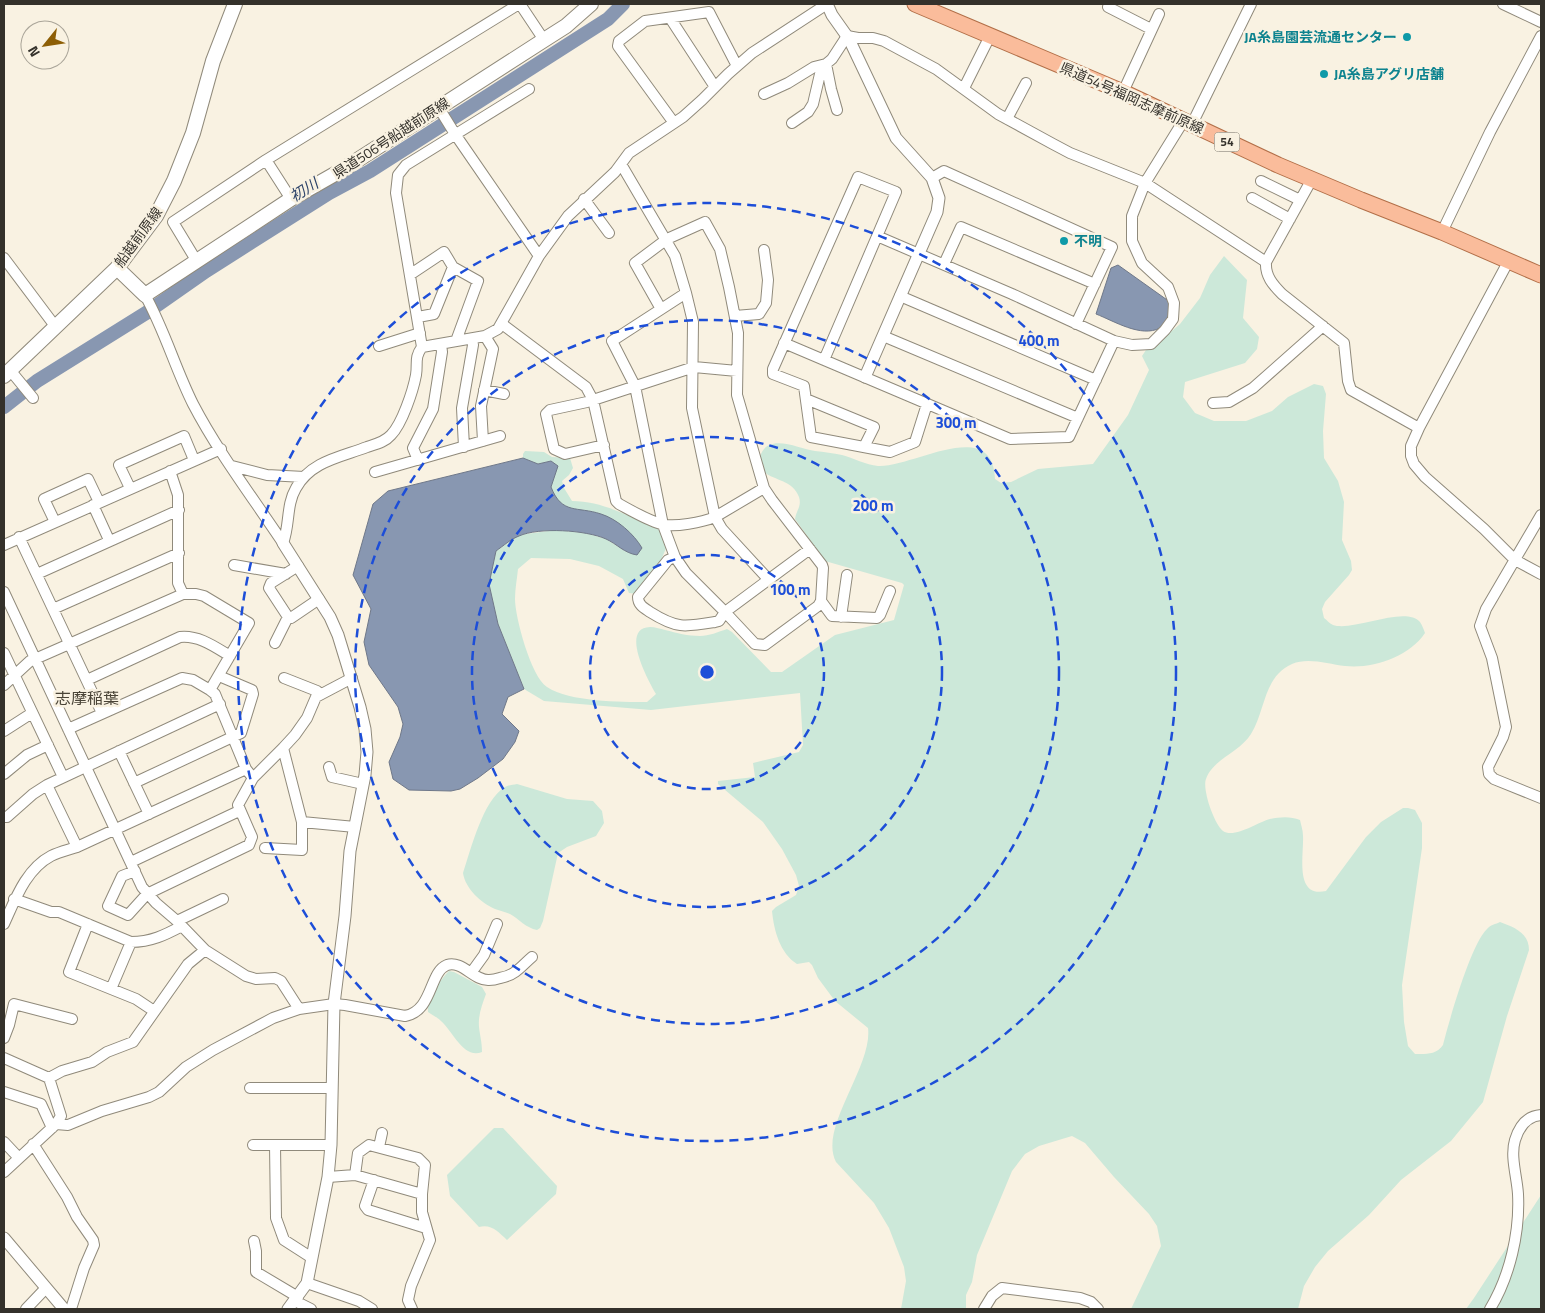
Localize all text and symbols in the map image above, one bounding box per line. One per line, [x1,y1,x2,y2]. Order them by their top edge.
north arrow [20,20,70,70]
place label: JA糸島園芸流通センター [1244,26,1397,47]
marker: JA糸島園芸流通センター [1401,31,1413,43]
text: N [22,42,45,61]
street label: 県道54号福岡志摩前原線 [1057,56,1208,139]
place label: JA糸島アグリ店舗 [1334,63,1444,84]
marker: JA糸島アグリ店舗 [1318,68,1330,80]
street label: 県道506号船越前原線 [328,92,453,183]
road number: 54 [1214,132,1240,152]
water label: 初川 [285,171,324,207]
street label: 船越前原線 [109,202,167,271]
place label: 不明 [1074,230,1102,251]
marker: 不明 [1058,235,1070,247]
text: 400 m [1018,329,1060,352]
text: 300 m [935,411,977,434]
text: 200 m [852,494,894,517]
text: 100 m [769,578,811,601]
centre of rings [698,663,716,681]
district label: 志摩稲葉 [55,686,119,710]

